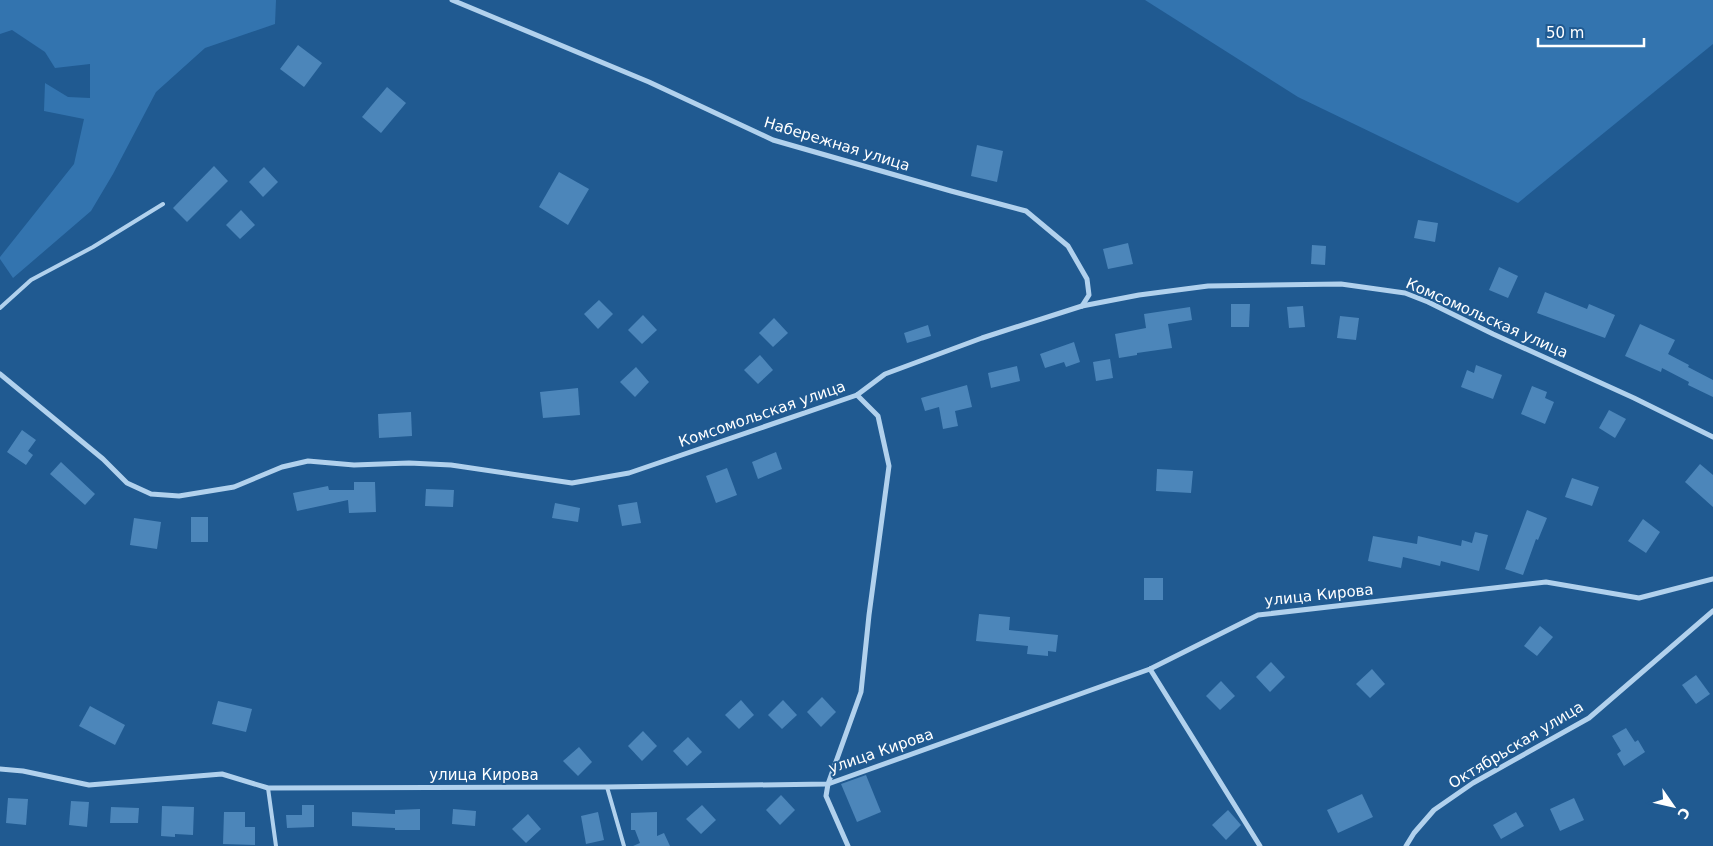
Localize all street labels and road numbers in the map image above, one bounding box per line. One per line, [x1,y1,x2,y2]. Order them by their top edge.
street label: Набережная улица [762,113,912,175]
street label: Комсомольская улица [1403,274,1571,362]
street label: Комсомольская улица [676,377,848,451]
street label: улица Кирова [1264,580,1374,610]
street label: Октябрьская улица [1445,698,1587,792]
street label: улица Кирова [826,725,936,777]
street label: улица Кирова [429,766,539,784]

